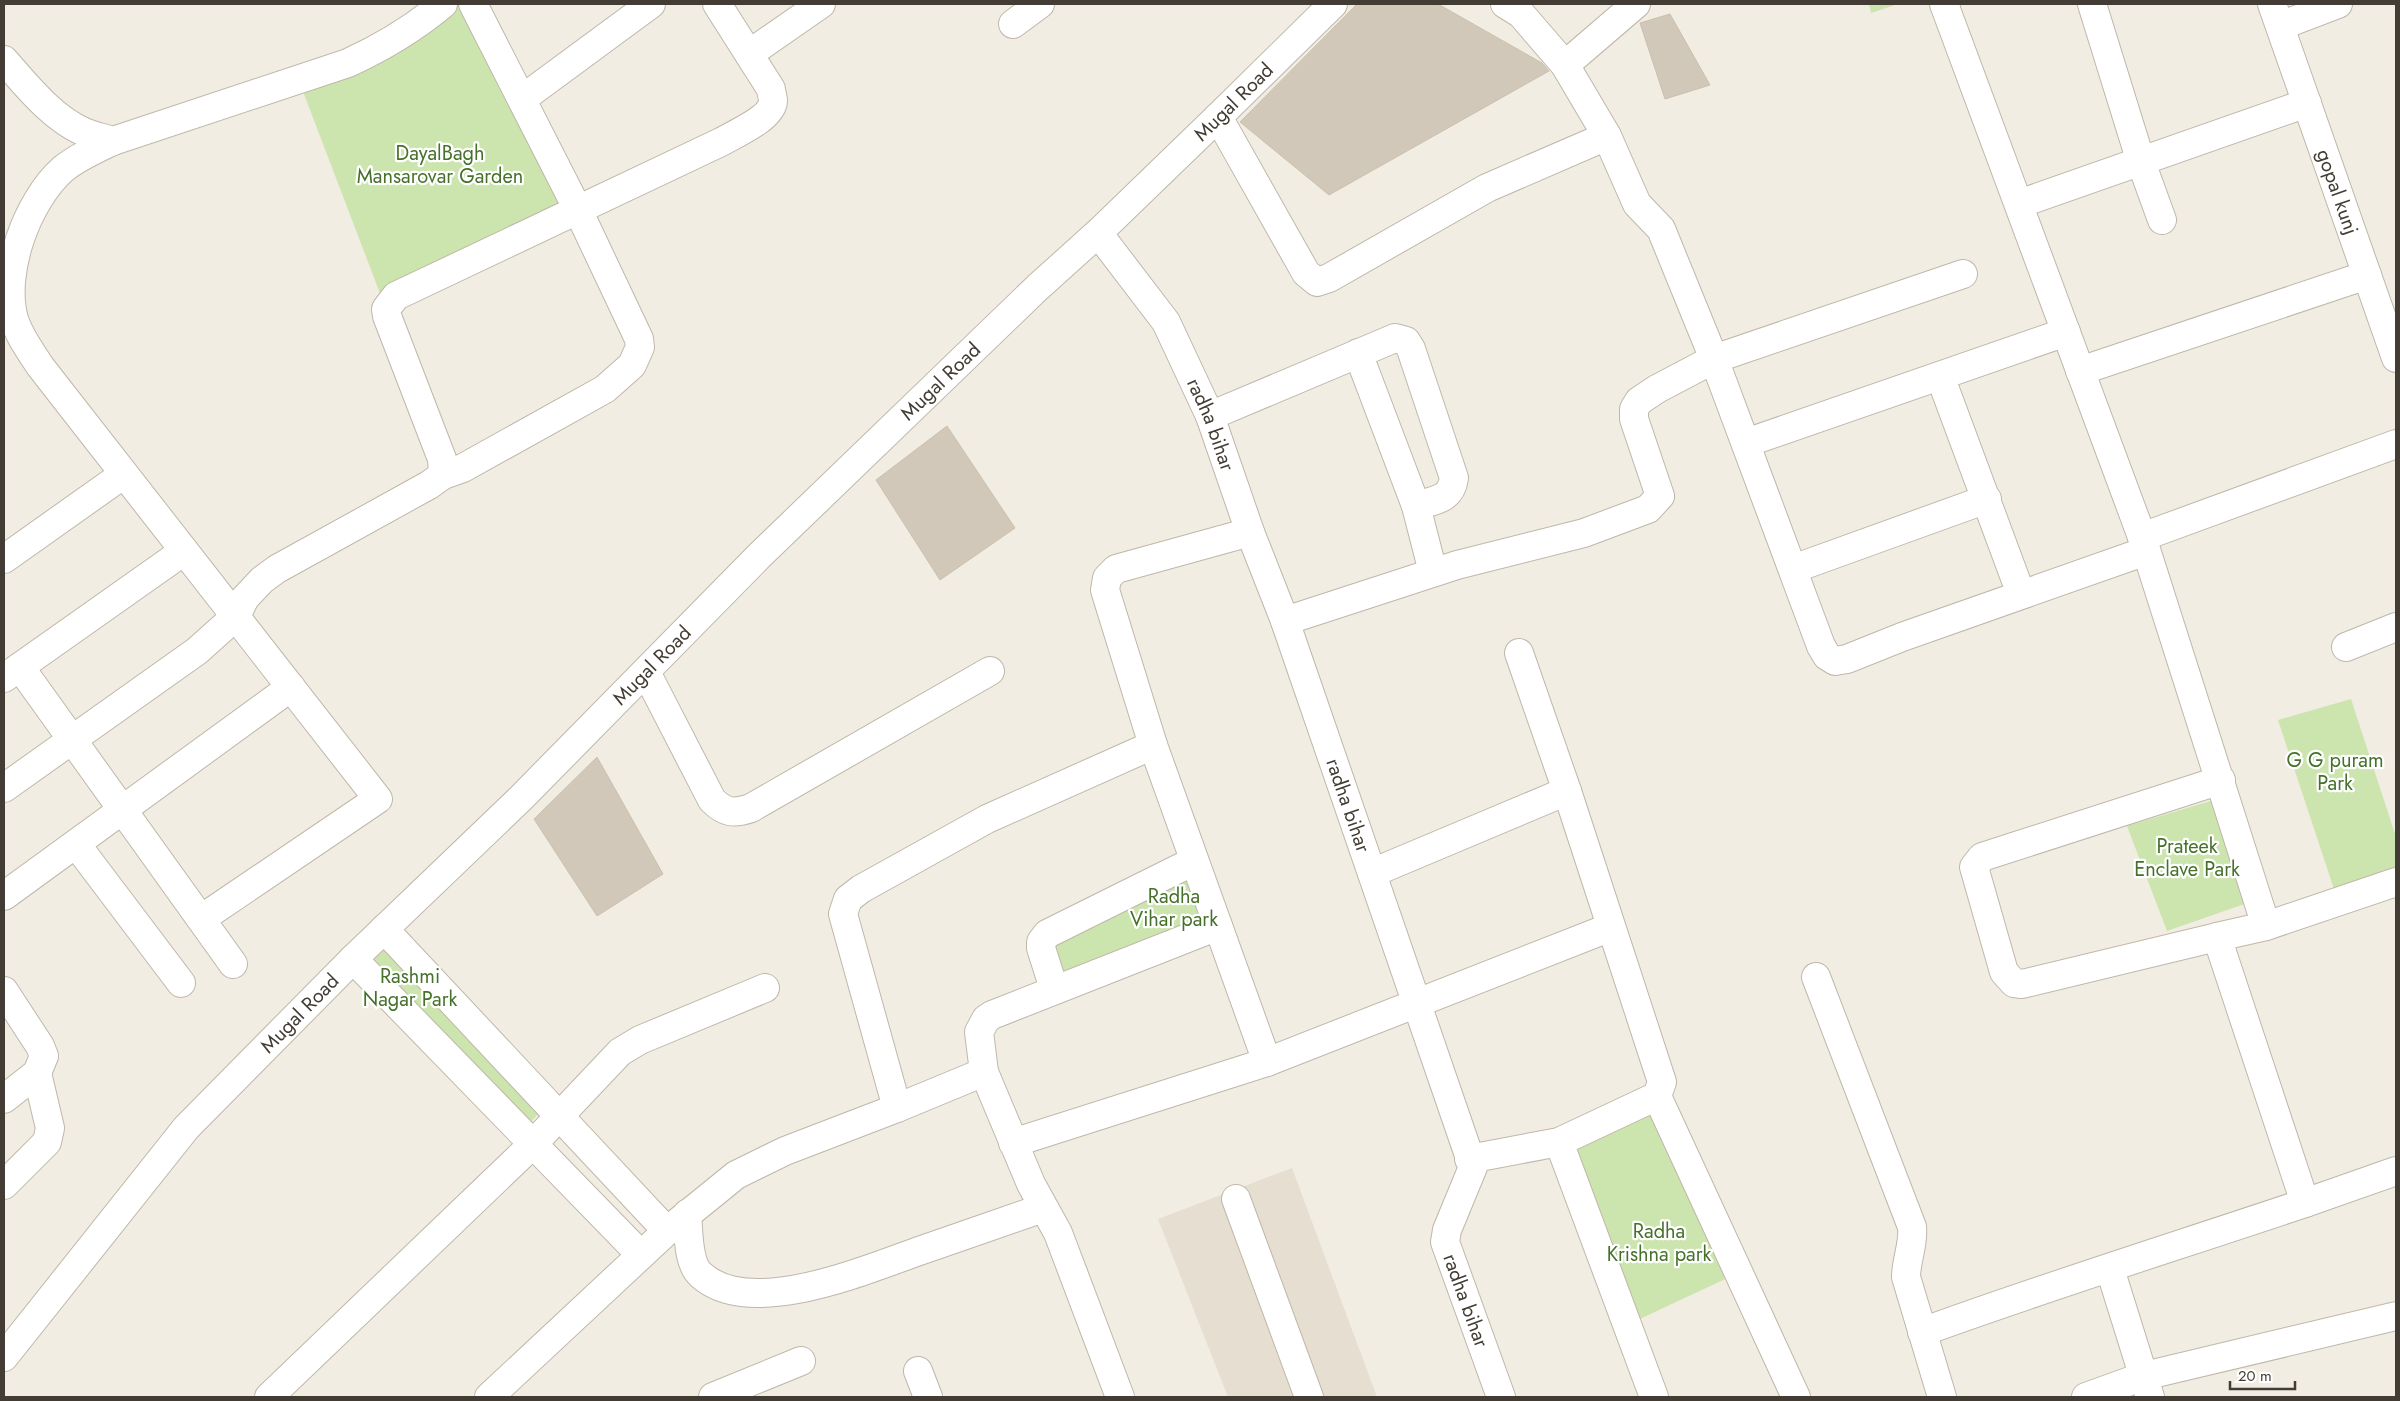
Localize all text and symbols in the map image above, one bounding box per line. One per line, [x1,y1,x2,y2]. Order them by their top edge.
street label: Mugal Road [1187,56,1280,148]
park label: DayalBagh Mansarovar Garden [357,139,523,191]
street label: gopal kunj [2309,145,2366,239]
street label: Mugal Road [894,336,987,427]
street label: radha bihar [1179,373,1242,475]
street label: Mugal Road [606,619,698,712]
park label: G G puram Park [2287,746,2383,798]
street label: radha bihar [1318,755,1378,856]
park label: Prateek Enclave Park [2134,832,2240,884]
park label: Radha Vihar park [1130,882,1218,934]
park label: Rashmi Nagar Park [363,962,458,1014]
street label: Mugal Road [254,967,346,1060]
park label: Radha Krishna park [1607,1217,1712,1269]
street label: radha bihar [1435,1250,1496,1352]
scale bar [2230,1358,2295,1390]
text: 20 m [2238,1365,2272,1387]

